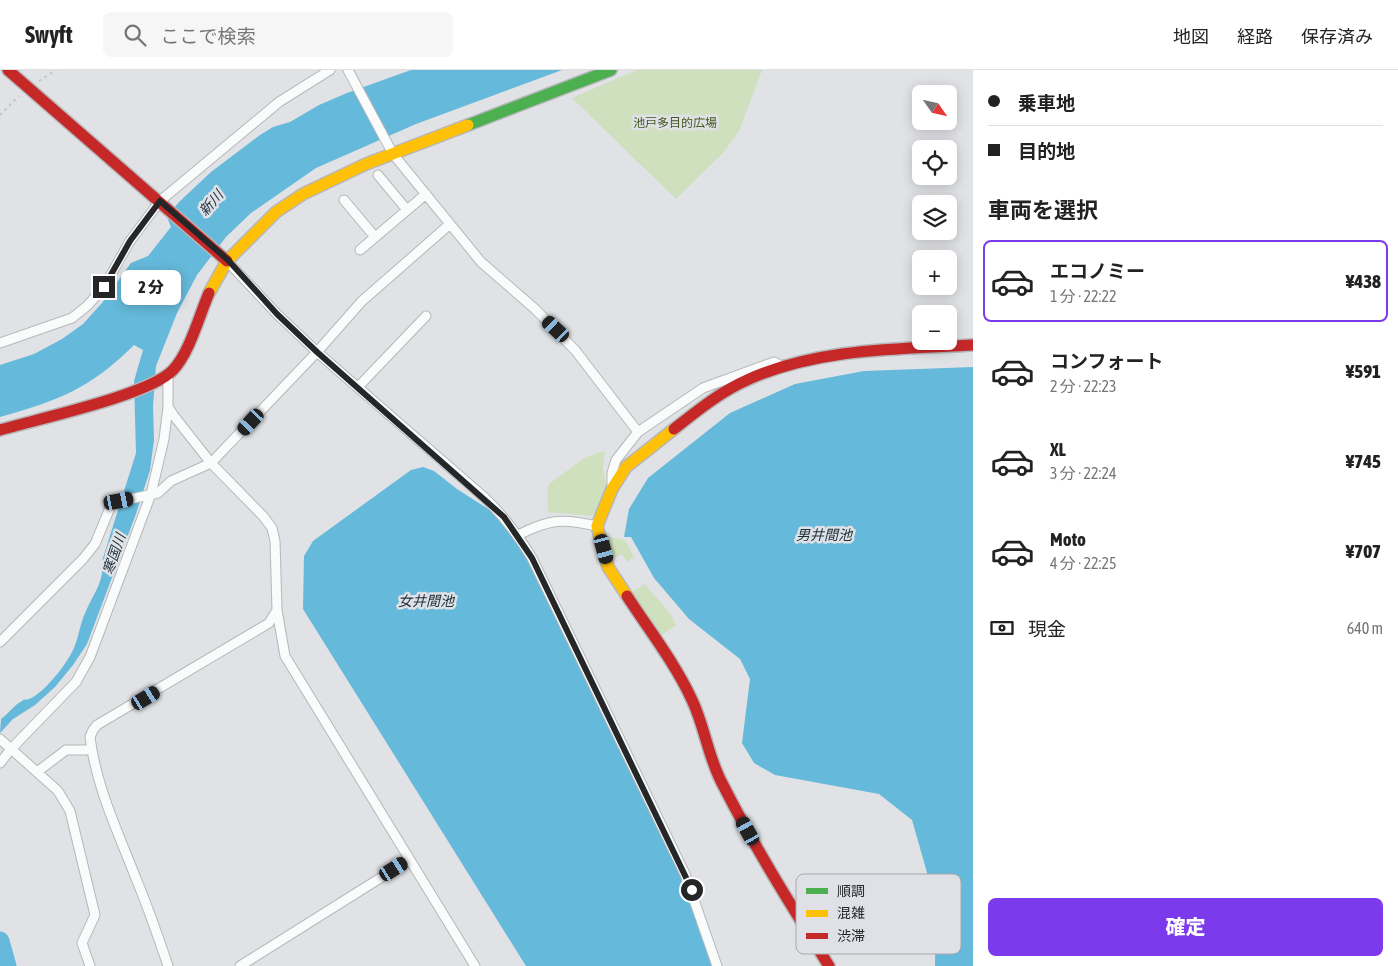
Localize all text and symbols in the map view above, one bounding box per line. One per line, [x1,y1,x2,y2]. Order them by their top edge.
search box [103,12,453,57]
text: Swyft [25,21,73,48]
icon: search [121,21,149,49]
text: ここで検索 [161,25,256,47]
text: 地図 [1173,26,1209,47]
text: 経路 [1237,26,1273,47]
text: 保存済み [1301,26,1373,47]
north arrow [912,85,958,130]
map controls [912,85,957,350]
text: 乗車地 [1018,92,1075,114]
park label: 池戸多目的広場 [633,116,717,130]
button: locate [912,140,957,185]
text: 目的地 [1018,140,1075,162]
water label: 新川 [196,186,228,219]
button: layers [912,195,957,240]
text: 車両を選択 [988,197,1098,223]
button: + [912,250,957,295]
icon: car [990,259,1035,304]
text: エコノミー [1050,260,1145,282]
callout: 2 分 [122,270,182,304]
text: ¥438 [1346,270,1381,292]
route end [93,276,115,298]
text: 2 分 [138,278,164,296]
text: 1 分 · 22:22 [1050,287,1116,305]
button: − [912,305,957,350]
car [539,313,572,345]
icon: car [990,349,1035,394]
text: コンフォート [1050,350,1163,372]
text: ¥591 [1346,360,1381,382]
text: 2 分 · 22:23 [1050,377,1116,395]
car [235,406,266,438]
text: XL [1050,438,1066,460]
icon: car [990,439,1035,484]
text: ¥745 [1346,450,1381,472]
text: 3 分 · 22:24 [1050,464,1116,482]
car [102,491,135,511]
water label: 男井間池 [796,527,854,543]
text: Moto [1050,528,1086,550]
icon: car [990,529,1035,574]
water label: 寒国川 [100,530,129,576]
car [592,533,615,565]
text: ¥707 [1346,540,1381,562]
text: 4 分 · 22:25 [1050,554,1116,572]
water label: 女井間池 [398,593,456,609]
icon: cash [988,614,1016,642]
text: 現金 [1028,618,1066,640]
text: 640 m [1347,619,1383,637]
car [129,684,162,712]
car [734,814,761,848]
car [377,855,410,883]
legend [796,874,961,954]
route start [681,879,703,901]
text: 順調 [837,883,865,899]
button: 確定 [988,898,1383,956]
text: 混雑 [837,905,865,921]
text: 渋滞 [837,928,865,944]

